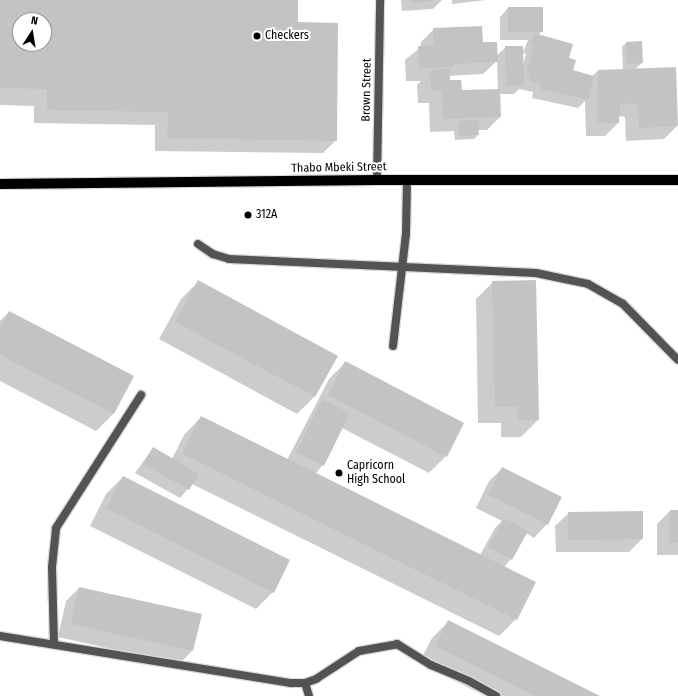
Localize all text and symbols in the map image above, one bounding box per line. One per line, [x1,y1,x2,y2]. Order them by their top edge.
north arrow [12,12,52,52]
text: N [30,14,39,28]
place label: Checkers [265,29,309,43]
marker: Checkers [252,31,262,41]
street label: Brown Street [359,58,375,122]
street label: Thabo Mbeki Street [291,160,387,176]
place label: 312A [256,208,277,222]
marker: 312A [243,210,253,220]
place label: Capricorn High School [347,459,405,487]
marker: Capricorn High School [334,468,344,478]

